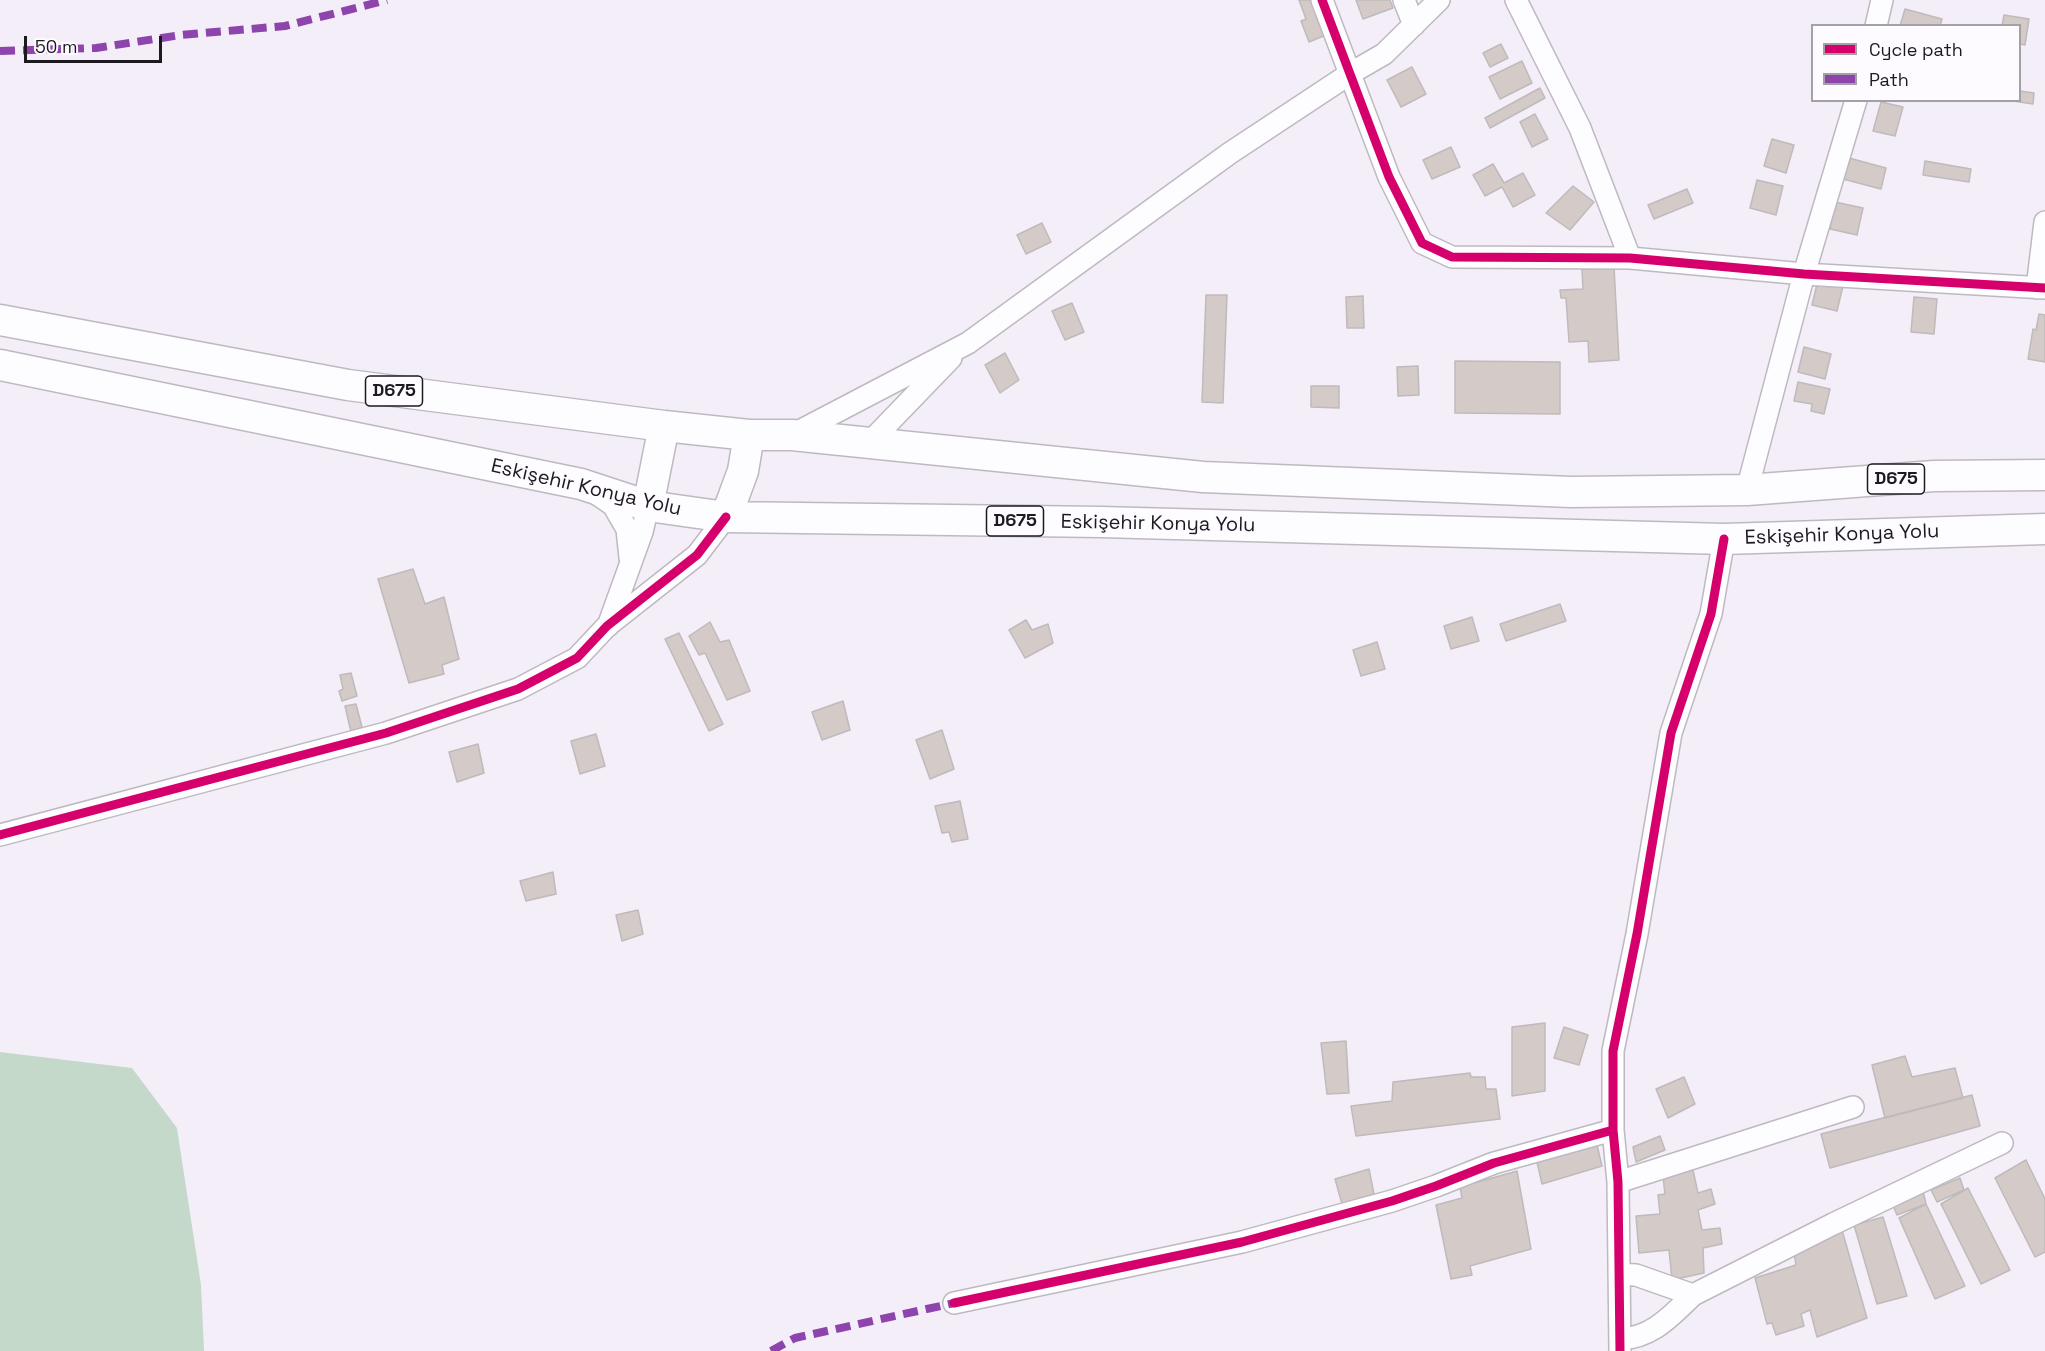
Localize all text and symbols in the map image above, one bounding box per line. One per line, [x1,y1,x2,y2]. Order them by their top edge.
scale bar [27,24,165,62]
legend [1811,24,2021,102]
text: 50 m [35,35,77,58]
text: Cycle path [1869,38,1963,61]
text: Path [1869,68,1909,91]
road number: D675 [366,376,422,406]
street label: Eskişehir Konya Yolu [488,454,684,522]
road number: D675 [1868,464,1924,494]
road number: D675 [986,506,1044,536]
street label: Eskişehir Konya Yolu [1060,510,1256,538]
street label: Eskişehir Konya Yolu [1744,520,1940,550]

